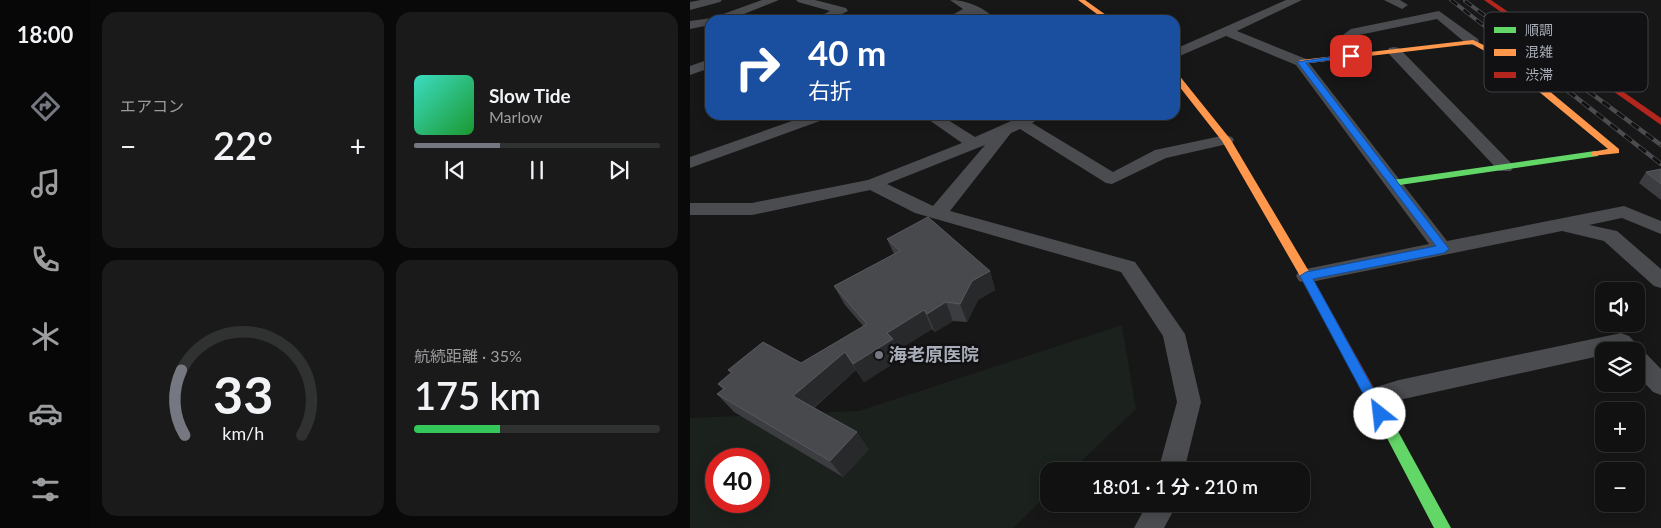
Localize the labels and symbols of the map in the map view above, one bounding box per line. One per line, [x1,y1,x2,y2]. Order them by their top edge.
legend [1484,12,1648,92]
text: 順調 [1525,21,1553,38]
pin [1330,35,1372,77]
text: 混雑 [1525,43,1553,60]
text: 渋滞 [1525,66,1553,83]
place label: 海老原医院 [889,343,979,365]
marker: 海老原医院 [873,349,885,361]
position arrow [1353,387,1405,439]
speed limit sign: 40 [705,448,770,513]

